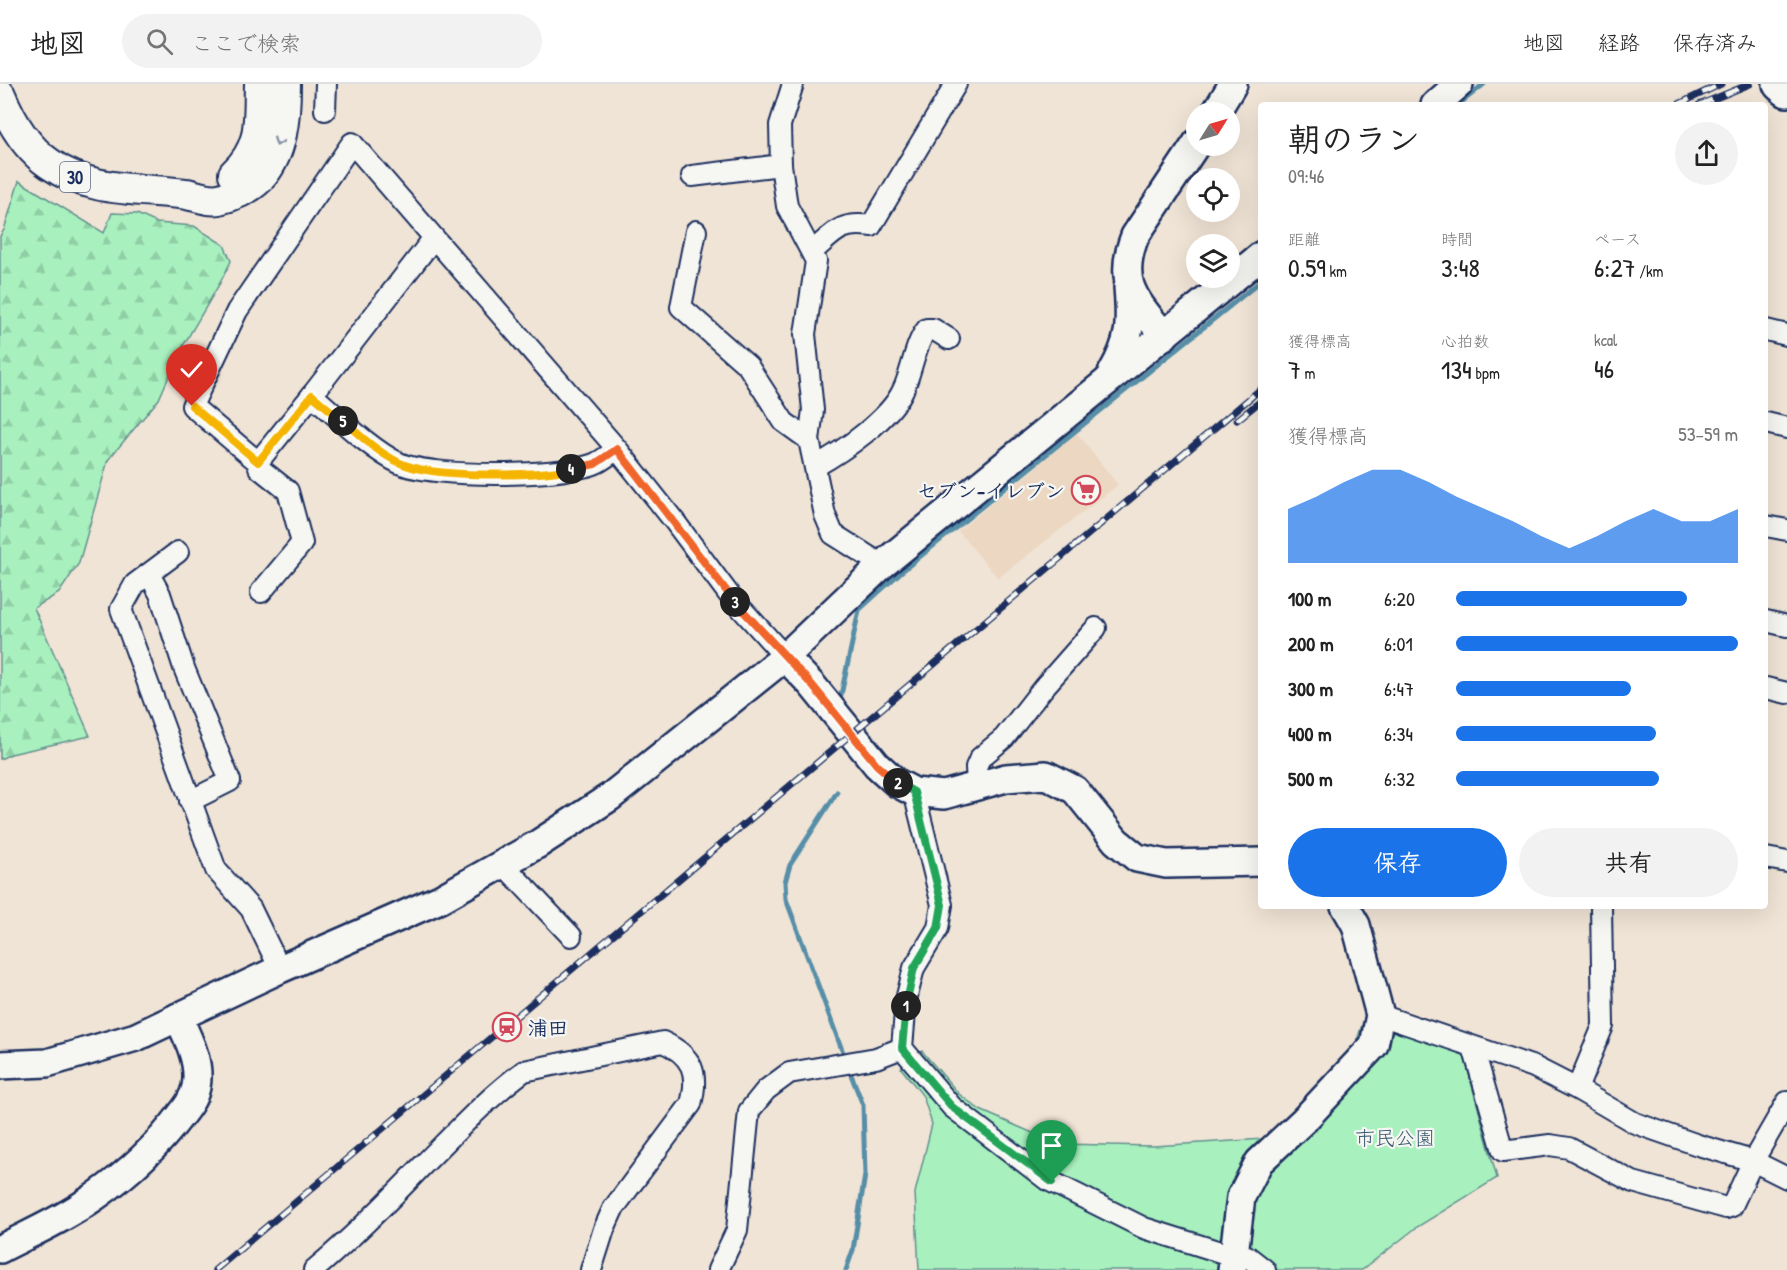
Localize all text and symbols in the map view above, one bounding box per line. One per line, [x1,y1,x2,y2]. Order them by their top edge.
search box [122,14,542,68]
text: 地図 [30,24,86,62]
icon: search [143,25,176,58]
text: ここで検索 [191,28,301,58]
text: 地図 [1523,28,1565,57]
text: 経路 [1598,28,1640,57]
text: 保存済み [1673,28,1757,57]
north arrow [1186,102,1240,156]
map controls [1186,102,1240,288]
text: 朝のラン [1288,117,1420,161]
button: share [1675,122,1738,185]
one-way arrow [273,136,286,147]
road number: 30 [60,162,90,192]
text: 09:46 [1288,162,1324,189]
button: locate [1186,168,1240,222]
text: 距離 [1288,228,1320,250]
text: 時間 [1441,228,1473,250]
text: ペース [1594,228,1641,250]
button: layers [1186,234,1240,288]
text: 0.59 [1288,250,1326,285]
text: 3:48 [1441,250,1480,285]
text: 6:27 [1594,250,1635,285]
text: km [1326,260,1347,282]
text: /km [1635,260,1663,282]
text: kcal [1594,329,1617,351]
text: 獲得標高 [1288,330,1352,352]
text: 心拍数 [1441,330,1489,352]
pin [166,344,217,406]
text: 46 [1594,351,1614,386]
text: 7 [1288,352,1301,387]
text: 134 [1441,352,1472,387]
icon: check [175,353,208,386]
text: m [1301,362,1315,384]
text: bpm [1472,362,1500,384]
pin: 5 [328,406,358,436]
text: 5 [340,410,346,432]
text: 53–59 m [1678,420,1738,447]
text: 獲得標高 [1288,422,1368,449]
pin: 4 [556,454,586,484]
text: 4 [568,458,574,480]
supermarket icon: セブン-イレブン [1070,474,1102,506]
place label: セブン-イレブン [917,477,1065,504]
text: 100 m [1288,585,1331,612]
text: 6:20 [1384,585,1415,612]
pin: 3 [720,587,750,617]
text: 3 [731,591,739,613]
text: 200 m [1288,630,1333,657]
text: 6:01 [1384,630,1413,657]
text: 300 m [1288,675,1333,702]
text: 6:47 [1384,675,1414,702]
text: 400 m [1288,720,1332,747]
text: 6:34 [1384,720,1413,747]
text: 500 m [1288,765,1333,792]
text: 6:32 [1384,765,1415,792]
pin: 2 [883,768,913,798]
text: 2 [894,772,902,794]
button: 保存 [1288,828,1507,897]
button: 共有 [1519,828,1738,897]
pin: 1 [891,991,921,1021]
text: 1 [903,995,909,1017]
station icon: 浦田 [491,1011,523,1043]
place label: 浦田 [528,1014,568,1041]
pin [1026,1120,1077,1182]
park label: 市民公園 [1355,1124,1435,1151]
icon: arrive [1035,1129,1068,1162]

